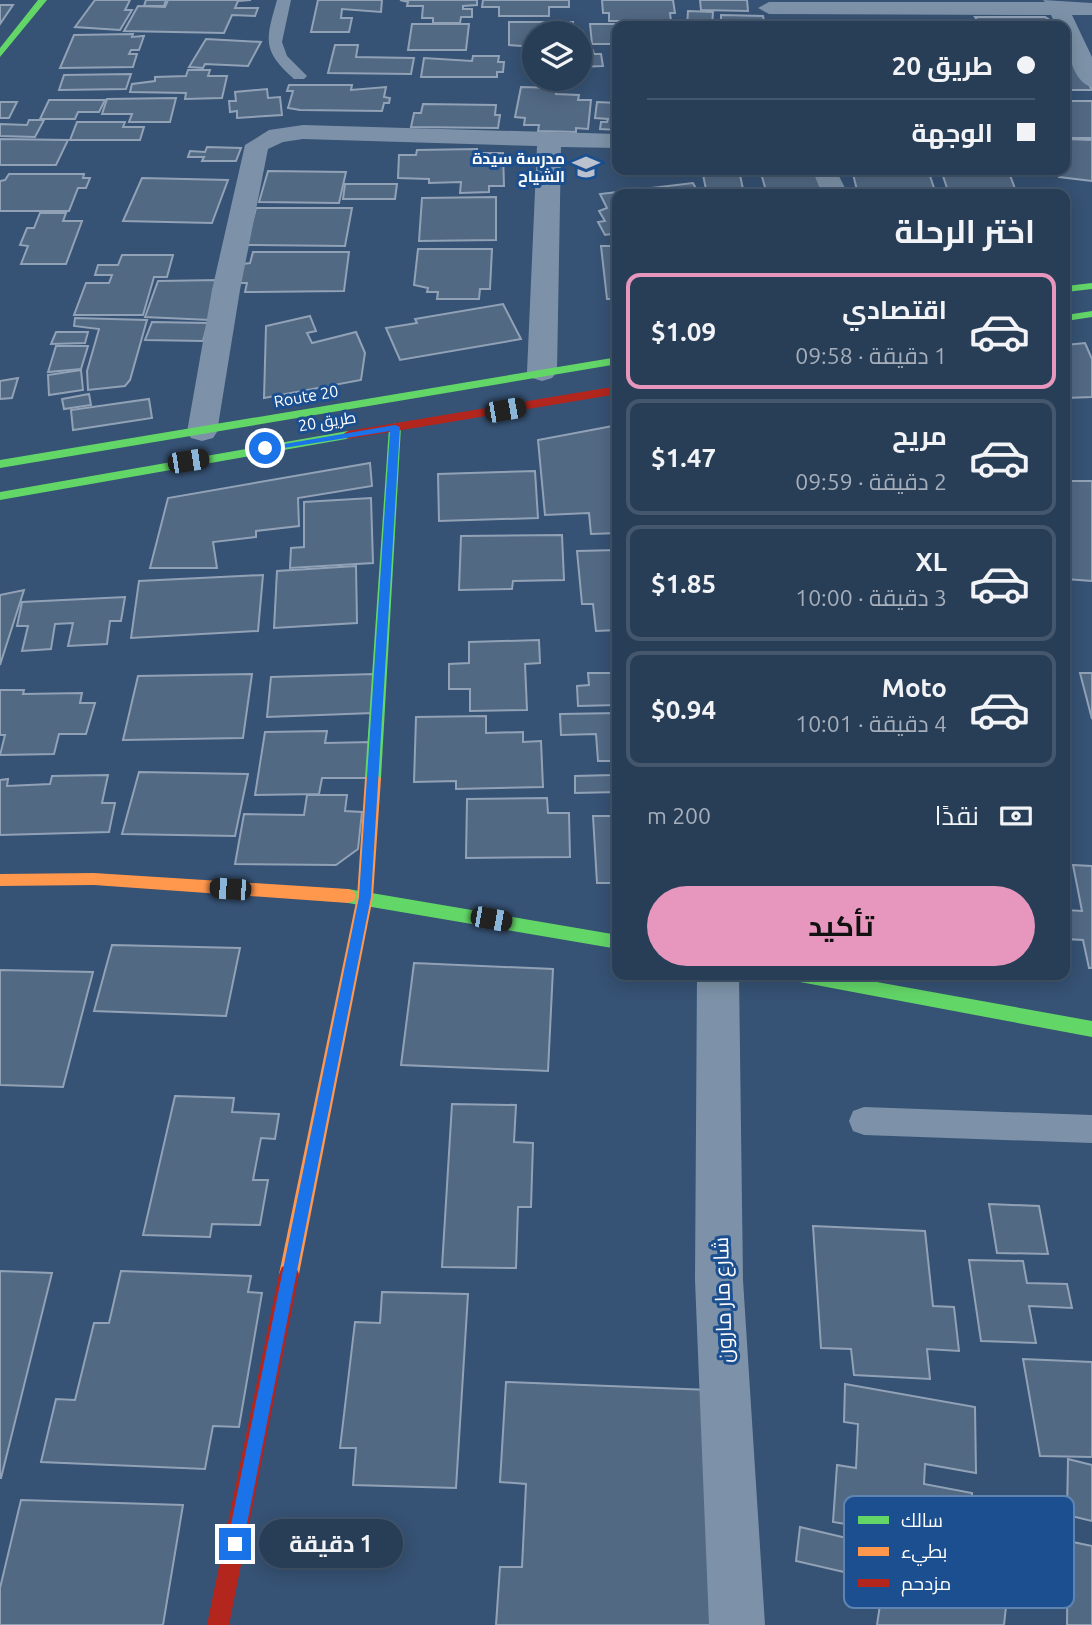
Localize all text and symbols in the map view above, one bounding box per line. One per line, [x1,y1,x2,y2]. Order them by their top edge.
map controls [522,21,592,91]
button: layers [522,21,592,91]
text: طريق 20 [892,51,993,80]
text: الوجهة [912,118,993,147]
place label: مدرسة سيدة الشياح [472,149,565,187]
school or university icon: مدرسة سيدة الشياح [571,152,601,182]
text: اختر الرحلة [894,213,1035,249]
text: اقتصادي [842,295,947,324]
icon: car [968,300,1031,363]
text: $1.09 [651,317,716,346]
text: 1 دقيقة · 09:58 [795,343,947,368]
street label: Route 20 [272,381,340,411]
car [483,396,528,424]
street label: طريق 20 [297,408,358,436]
text: مريح [892,421,947,450]
icon: car [968,426,1031,489]
route start [249,432,281,464]
text: $1.47 [651,443,716,472]
car [166,447,211,475]
text: 2 دقيقة · 09:59 [795,469,947,494]
text: XL [916,547,947,576]
icon: car [968,552,1031,615]
text: $1.85 [651,569,716,598]
text: 3 دقيقة · 10:00 [795,585,947,610]
text: Moto [882,673,947,702]
icon: car [968,678,1031,741]
text: $0.94 [651,695,716,724]
text: 4 دقيقة · 10:01 [795,711,947,736]
icon: cash [997,797,1035,835]
text: نقدًا [935,801,979,830]
text: 200 m [647,803,711,828]
car [209,877,252,901]
button: تأكيد [647,886,1035,966]
car [469,905,514,933]
street label: شارع مار مارون [708,1236,739,1363]
legend [844,1496,1074,1608]
text: سالك [901,1509,943,1531]
callout: 1 دقيقة [260,1520,403,1568]
route end [219,1528,251,1560]
text: 1 دقيقة [289,1531,373,1556]
text: بطيء [901,1540,947,1566]
text: مزدحم [901,1572,951,1597]

